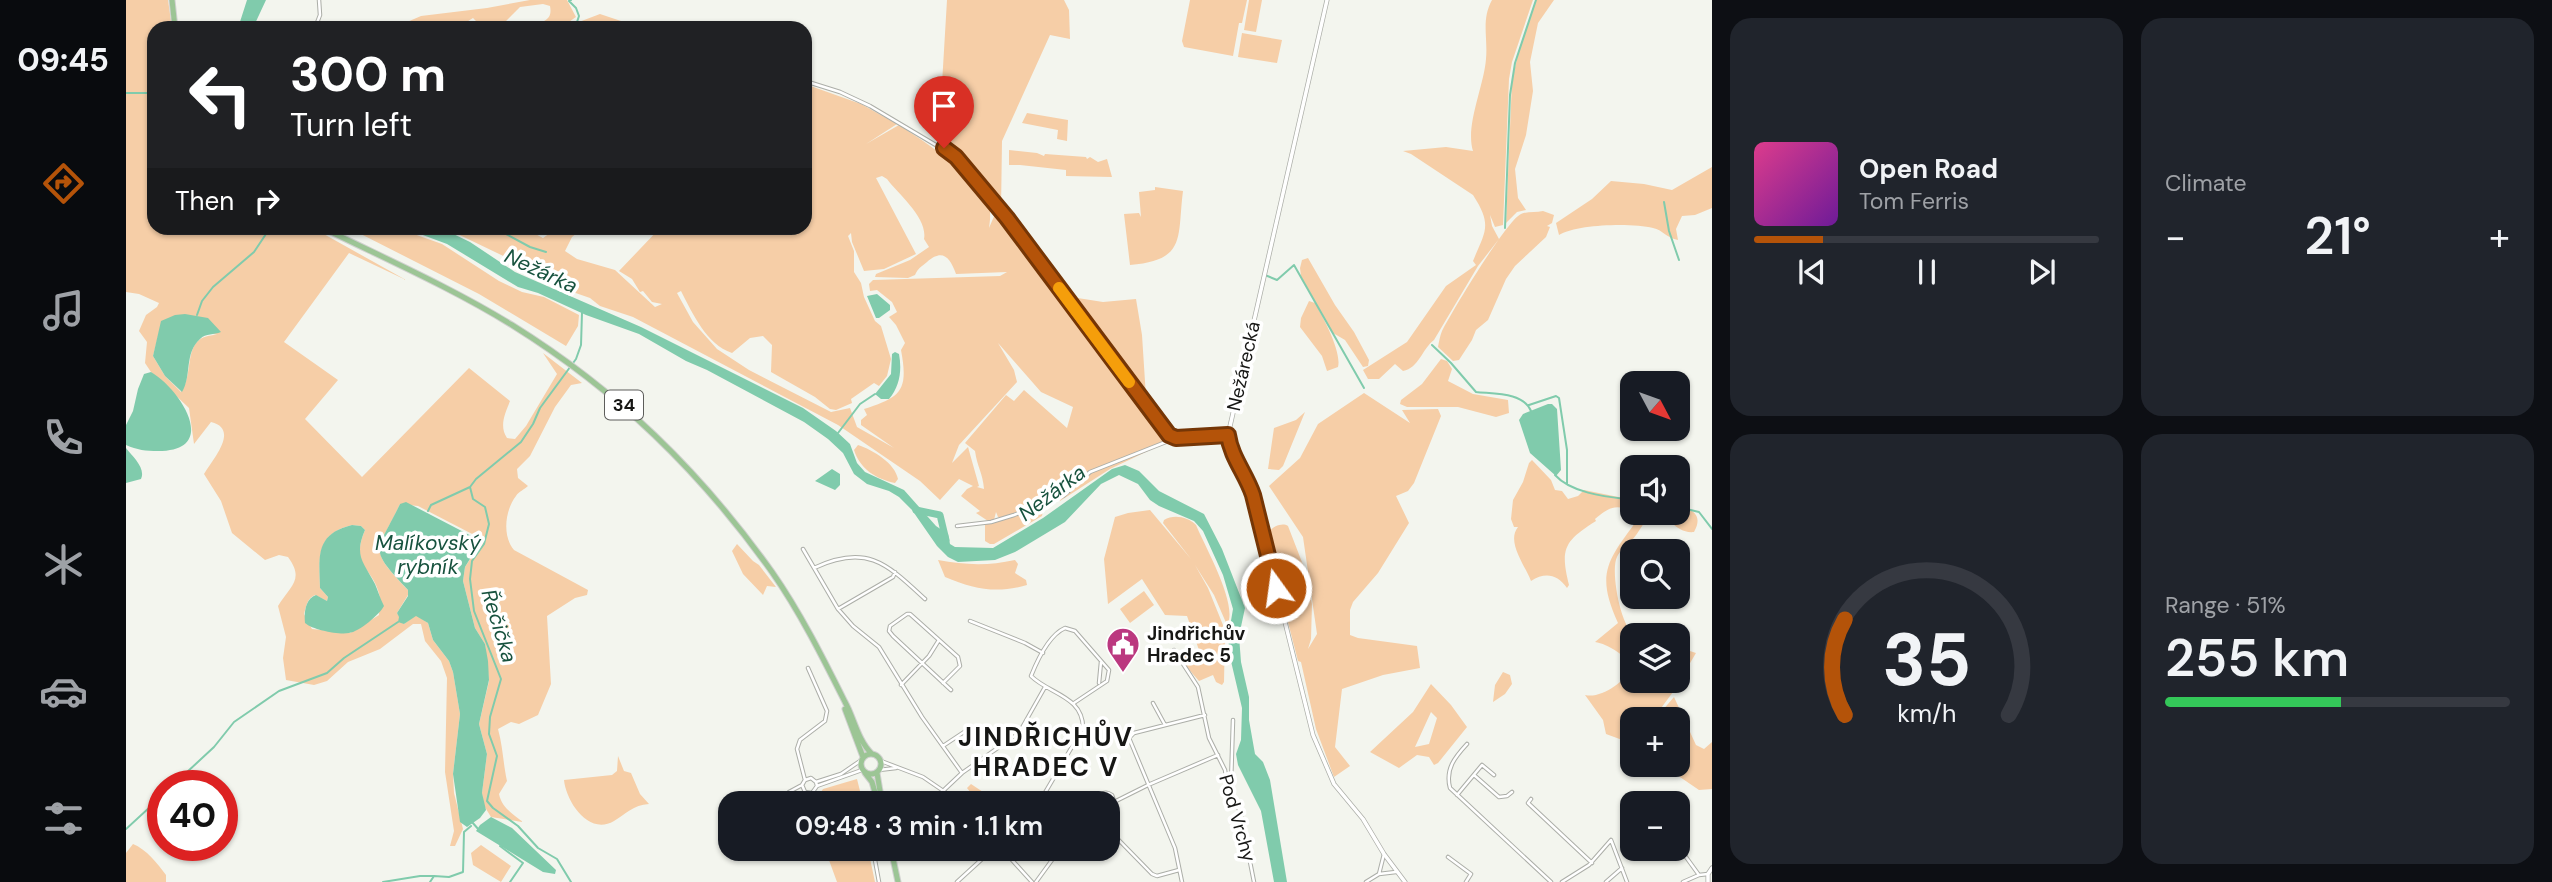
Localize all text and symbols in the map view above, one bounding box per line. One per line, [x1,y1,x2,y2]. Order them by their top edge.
text: 09:45 [17,39,109,81]
text: 300 m [290,42,446,106]
icon: left [175,49,266,140]
pin [914,76,974,148]
icon: arrive [925,87,963,125]
text: Turn left [290,104,412,146]
text: Open Road [1859,152,1998,186]
icon: directions [39,159,88,208]
text: Climate [2165,168,2247,198]
icon: right [248,182,286,220]
text: Then [175,184,234,218]
text: Tom Ferris [1859,186,1969,216]
text: 21° [2304,202,2371,270]
text: − [2165,212,2186,262]
text: + [2489,212,2510,262]
water label: Nežárka [500,242,582,300]
icon: previous [1793,253,1831,291]
icon: pause [1908,253,1946,291]
icon: next [2023,253,2061,291]
icon: music [39,286,88,335]
street label: Nežárecká [1221,319,1266,413]
north arrow [1620,371,1690,441]
map controls [1620,371,1690,861]
road number: 34 [605,390,643,419]
icon: phone [39,413,88,462]
button: sound [1620,455,1690,525]
water label: Nežárka [1013,458,1091,528]
water label: Malíkovský rybník [375,529,482,581]
button: search [1620,539,1690,609]
icon: climate [39,540,88,589]
position arrow [1239,551,1313,625]
water label: Řečička [475,586,523,666]
text: Range · 51% [2165,590,2286,620]
text: 35 [1882,613,1971,708]
place label: Jindřichův Hradec 5 [1147,621,1246,668]
button: layers [1620,623,1690,693]
text: 255 km [2165,624,2349,692]
public building icon: Jindřichův Hradec 5 [1104,625,1142,674]
icon: car [39,667,88,716]
text: km/h [1897,697,1956,730]
button: + [1620,707,1690,777]
district label: JINDŘICHŮV HRADEC V [958,719,1134,784]
speed limit sign: 40 [147,770,238,861]
street label: Pod Vrchy [1213,772,1262,865]
button: − [1620,791,1690,861]
icon: filters [39,794,88,843]
text: 09:48 · 3 min · 1.1 km [795,809,1043,843]

